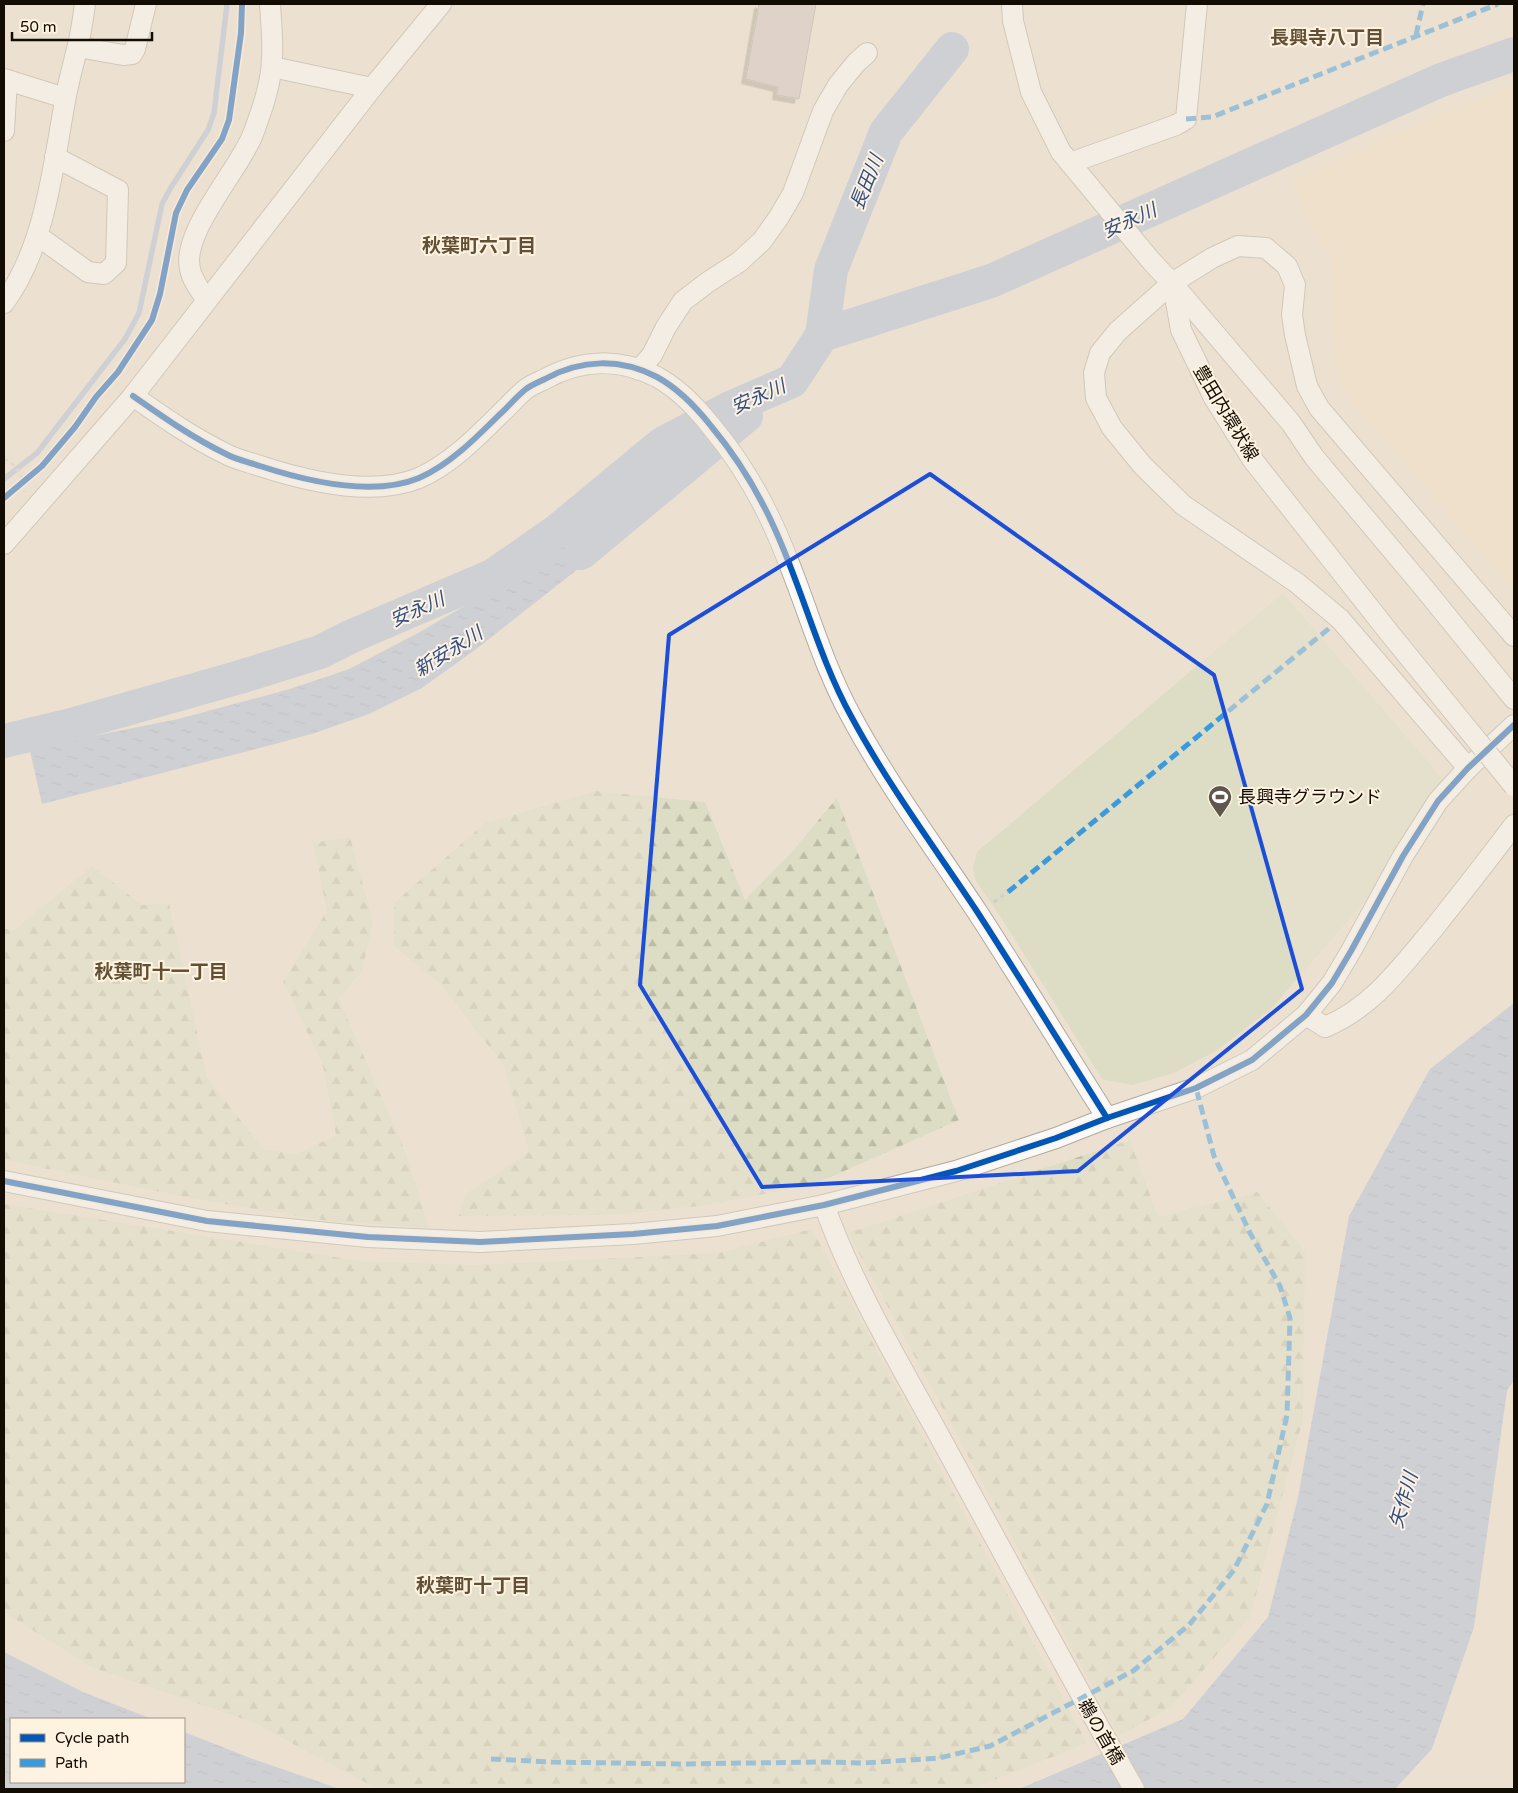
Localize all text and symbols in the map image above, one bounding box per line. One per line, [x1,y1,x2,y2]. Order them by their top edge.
scale bar [12,10,152,42]
text: 50 m [20,18,57,36]
district label: 長興寺八丁目 [1270,27,1384,49]
water label: 長田川 [846,150,889,213]
water label: 安永川 [1099,198,1162,243]
district label: 秋葉町六丁目 [422,235,536,257]
street label: 豊田内環状線 [1189,361,1263,465]
water label: 安永川 [728,374,791,419]
water label: 安永川 [387,587,450,632]
water label: 新安永川 [410,621,488,681]
sports icon: 長興寺グラウンド [1207,784,1233,818]
place label: 長興寺グラウンド [1238,786,1382,808]
district label: 秋葉町十一丁目 [94,961,228,983]
water label: 矢作川 [1386,1468,1423,1531]
district label: 秋葉町十丁目 [416,1575,530,1597]
street label: 鵜の首橋 [1073,1695,1129,1769]
legend [10,1718,185,1783]
text: Cycle path [55,1729,129,1747]
text: Path [55,1754,88,1772]

